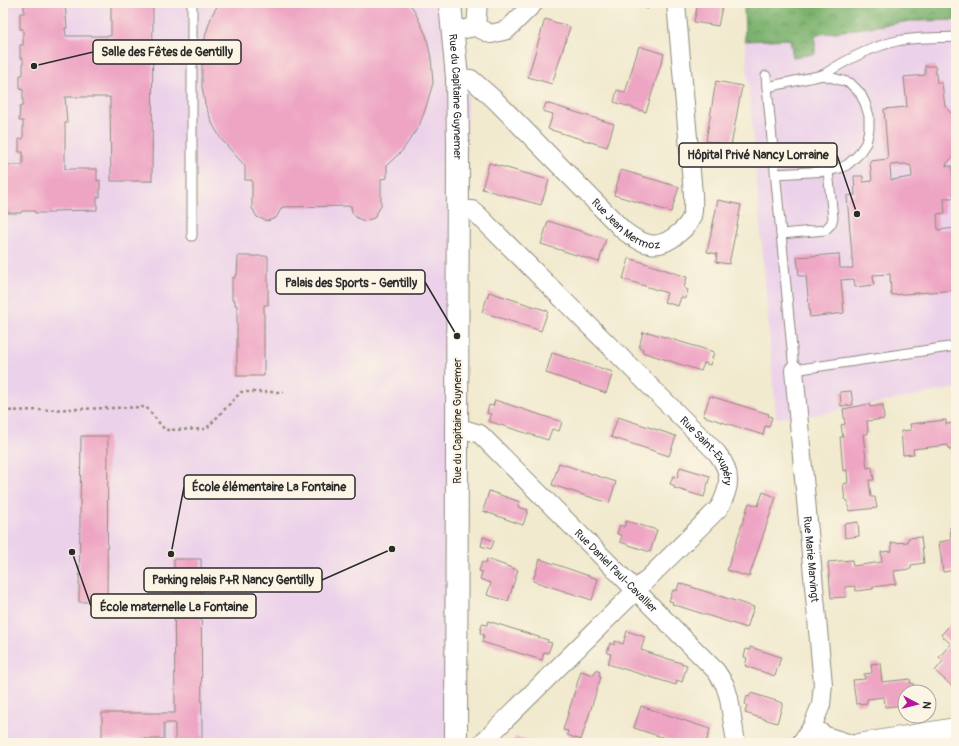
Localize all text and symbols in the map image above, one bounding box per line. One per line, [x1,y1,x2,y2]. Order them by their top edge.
street label: Rue du Capitaine Guynemer [446,33,464,160]
callout: Salle des Fêtes de Gentilly [93,40,241,64]
text: Salle des Fêtes de Gentilly [101,45,234,60]
callout: Hôpital Privé Nancy Lorraine [679,143,837,167]
text: Hôpital Privé Nancy Lorraine [687,148,830,163]
street label: Rue Jean Mermoz [589,196,661,252]
callout: Palais des Sports - Gentilly [276,270,425,294]
text: Palais des Sports - Gentilly [285,276,418,291]
street label: Rue du Capitaine Guynemer [451,358,464,484]
street label: Rue Saint-Exupéry [677,414,734,486]
callout: École élémentaire La Fontaine [184,475,355,499]
text: École élémentaire La Fontaine [192,479,347,495]
street label: Rue Marie Marvingt [801,516,821,603]
street label: Rue Daniel Paul-Cavallier [572,527,660,615]
callout: Parking relais P+R Nancy Gentilly [144,568,322,592]
text: Parking relais P+R Nancy Gentilly [152,573,315,588]
callout: École maternelle La Fontaine [91,594,256,618]
text: École maternelle La Fontaine [100,599,249,615]
north arrow [897,684,937,724]
text: N [919,701,933,710]

